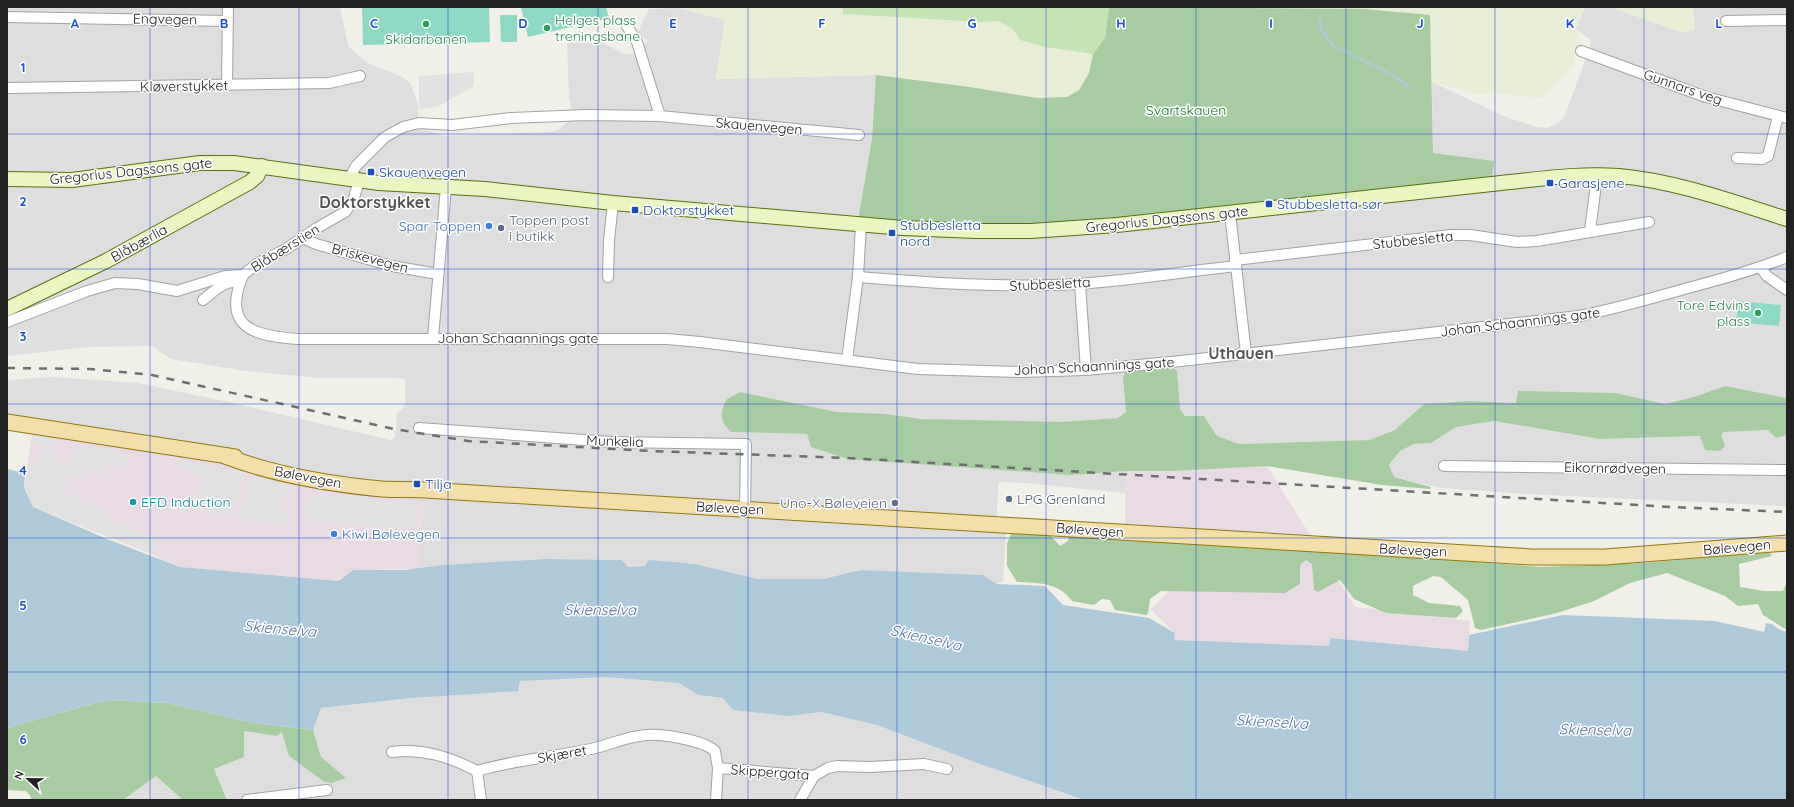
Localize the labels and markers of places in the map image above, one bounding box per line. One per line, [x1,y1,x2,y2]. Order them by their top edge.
place label: Helges plass treningsbane [555,11,640,45]
marker: Skidarbanen [421,19,431,29]
marker: Helges plass treningsbane [542,23,552,33]
place label: Skidarbanen [385,30,467,48]
place label: Skauenvegen [379,163,466,181]
marker: Skauenvegen [366,167,376,177]
place label: Garasjene [1558,174,1624,192]
marker: Garasjene [1545,178,1555,188]
place label: Stubbesletta sør [1277,195,1383,213]
marker: Stubbesletta sør [1264,199,1274,209]
place label: Doktorstykket [643,201,734,219]
marker: Doktorstykket [630,205,640,215]
place label: Toppen post i butikk [509,211,590,245]
place label: Stubbesletta nord [900,216,981,250]
place label: Spar Toppen [399,217,481,235]
marker: Spar Toppen [484,221,494,231]
marker: Toppen post i butikk [496,223,506,233]
marker: Stubbesletta nord [887,228,897,238]
place label: Tore Edvins plass [1677,296,1750,330]
marker: Tore Edvins plass [1753,308,1763,318]
place label: Tilja [425,475,452,493]
marker: Tilja [412,479,422,489]
place label: LPG Grenland [1017,490,1105,508]
place label: EFD Induction [141,493,231,511]
place label: Uno-X Bøleveien [780,494,887,512]
marker: LPG Grenland [1004,494,1014,504]
marker: EFD Induction [128,497,138,507]
marker: Uno-X Bøleveien [890,498,900,508]
place label: Kiwi Bølevegen [342,525,440,543]
marker: Kiwi Bølevegen [329,529,339,539]

